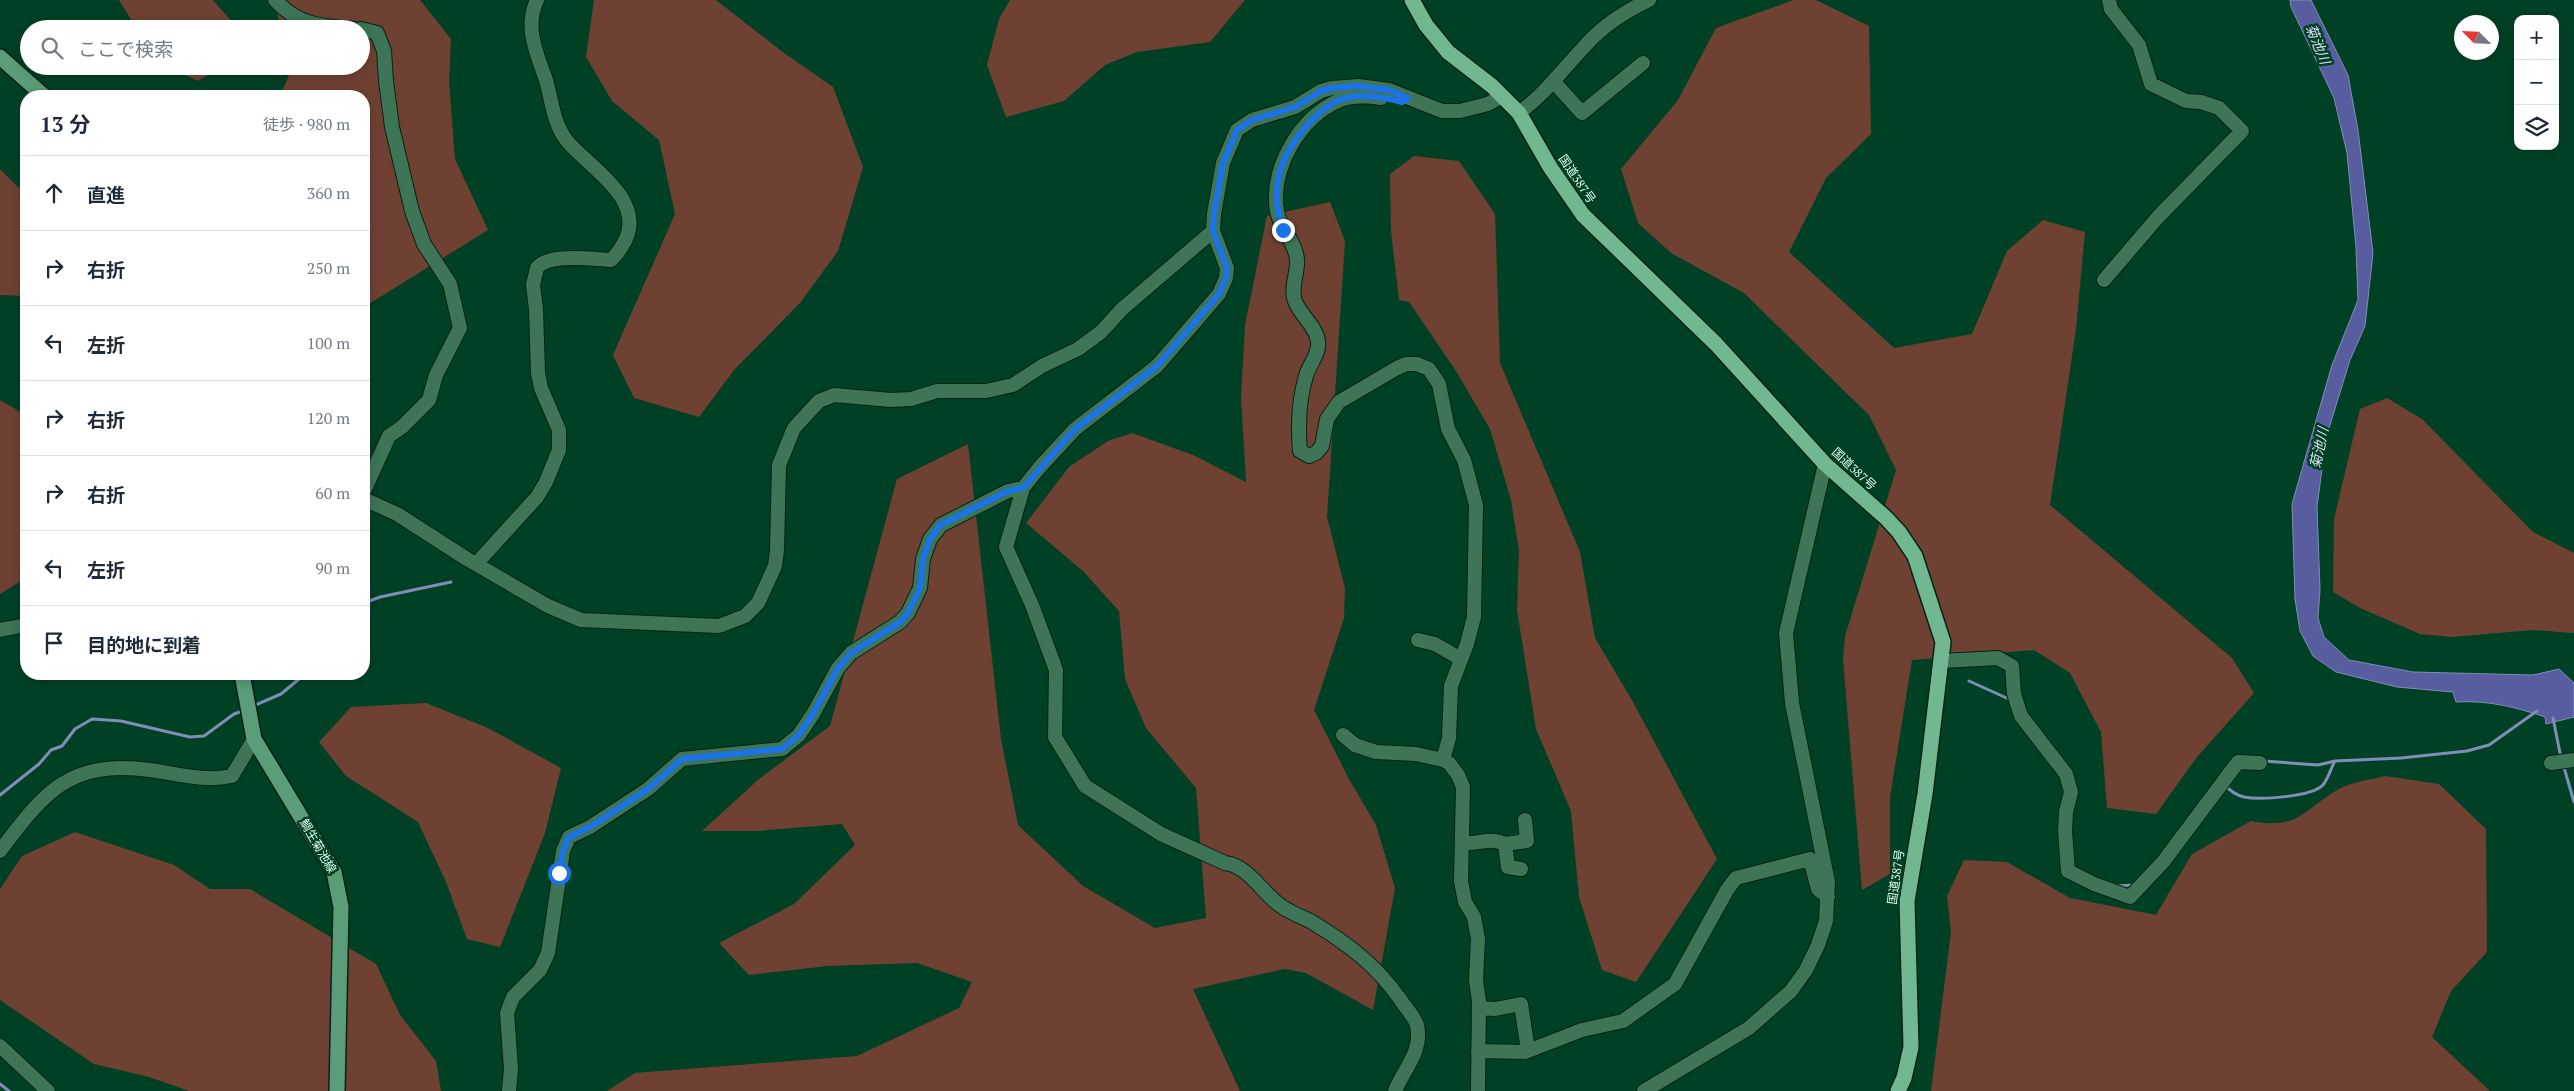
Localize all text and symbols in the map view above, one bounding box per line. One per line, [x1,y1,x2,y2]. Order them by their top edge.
north arrow [2454,15,2499,60]
map controls [2514,15,2559,150]
button: + [2514,15,2559,60]
search box [20,20,370,75]
water label: 菊池川 [2302,21,2336,69]
icon: search [38,34,66,62]
text: ここで検索 [78,36,173,61]
button: − [2514,60,2559,105]
button: layers [2514,105,2559,150]
text: 13 分 [40,110,90,138]
text: 徒歩 · 980 m [263,113,350,135]
street label: 国道387号 [1556,152,1599,206]
icon: ahead [40,179,68,207]
text: 直進 [87,182,125,207]
text: 360 m [307,182,350,204]
route end [1272,219,1295,242]
icon: right [40,254,68,282]
text: 右折 [87,257,125,282]
text: 250 m [307,257,350,279]
icon: left [40,329,68,357]
text: 左折 [87,332,125,357]
text: 100 m [307,332,350,354]
icon: right [40,404,68,432]
text: 右折 [87,407,125,432]
text: 120 m [307,407,350,429]
water label: 菊池川 [2305,423,2333,470]
street label: 国道387号 [1829,444,1880,493]
icon: right [40,479,68,507]
text: 右折 [87,482,125,507]
text: 60 m [315,482,350,504]
icon: left [40,554,68,582]
text: 左折 [87,557,125,582]
text: 90 m [315,557,350,579]
icon: arrive [40,629,68,657]
text: 目的地に到着 [87,632,201,657]
street label: 鯛生菊池線 [297,816,340,875]
street label: 国道387号 [1884,849,1907,905]
route start [548,862,571,885]

